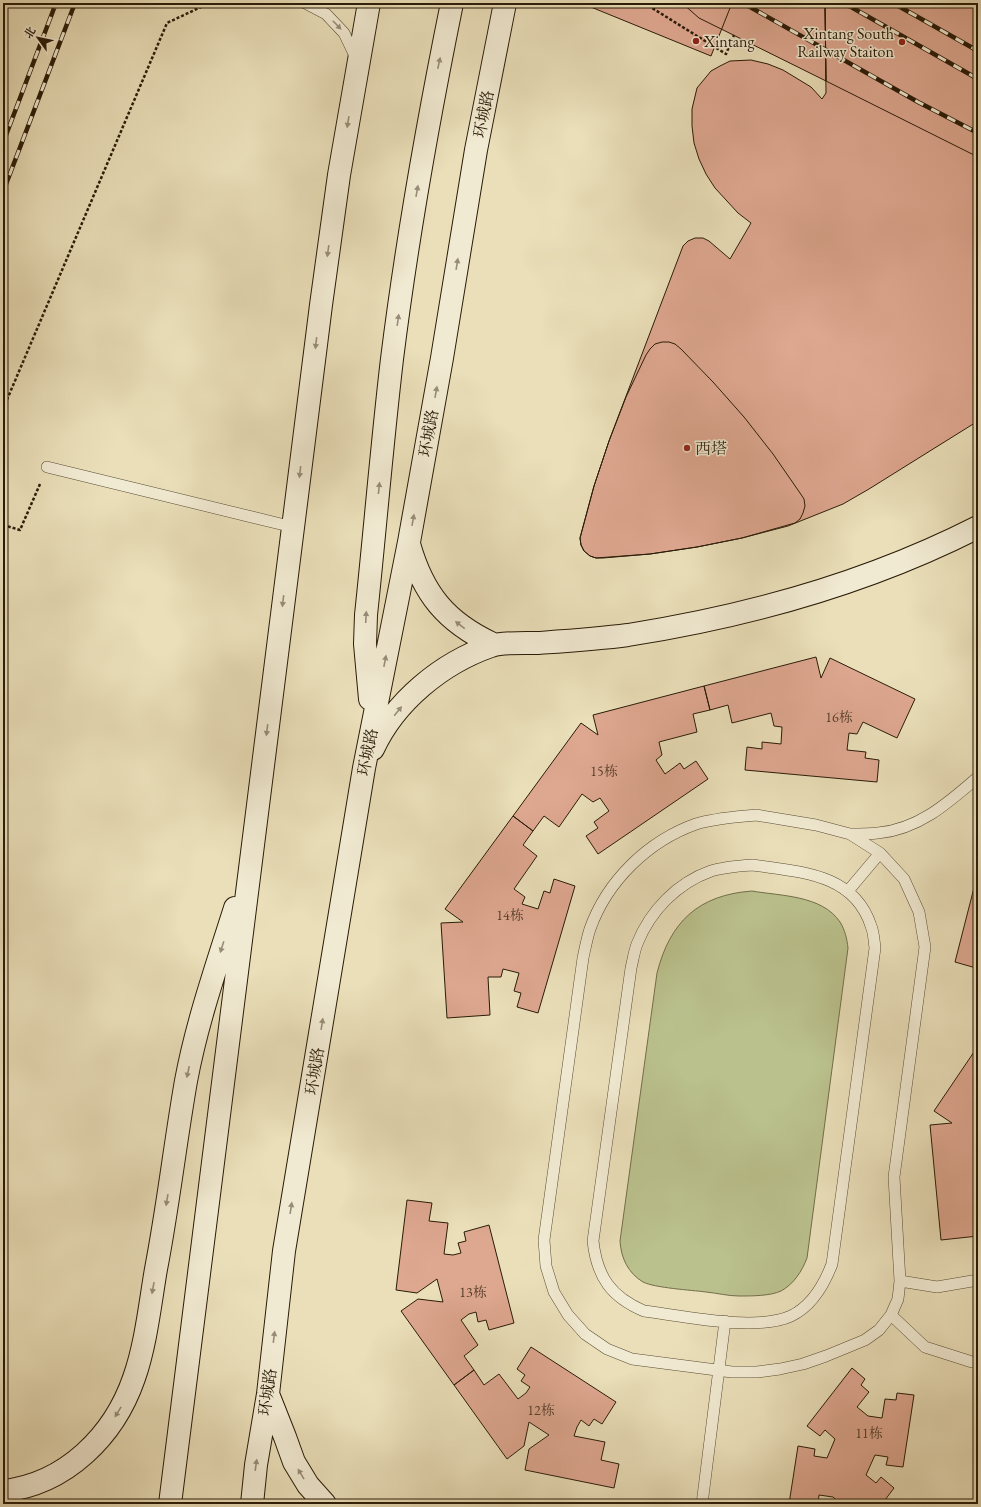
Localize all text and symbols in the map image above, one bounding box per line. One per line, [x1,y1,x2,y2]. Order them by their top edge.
north arrow [18,18,58,58]
one-way arrow [332,20,342,30]
place label: Xintang South Railway Staiton [797,23,895,62]
text: 北 [21,24,38,41]
place label: Xintang [703,31,756,52]
marker: Xintang [691,36,701,46]
marker: Xintang South Railway Staiton [897,37,907,47]
one-way arrow [437,57,443,70]
street label: 环城路 [469,89,498,140]
one-way arrow [345,116,351,128]
one-way arrow [414,185,420,197]
one-way arrow [325,244,331,257]
one-way arrow [454,258,460,270]
one-way arrow [395,314,401,326]
one-way arrow [313,337,319,349]
one-way arrow [433,386,439,398]
street label: 环城路 [414,408,443,459]
place label: 西塔 [695,438,727,459]
marker: 西塔 [682,443,692,453]
one-way arrow [296,466,303,478]
one-way arrow [376,482,382,494]
one-way arrow [410,514,416,526]
one-way arrow [280,595,286,607]
one-way arrow [363,610,369,623]
one-way arrow [454,620,465,629]
one-way arrow [382,655,388,667]
one-way arrow [394,706,403,716]
house number: 16栋 [825,708,853,726]
one-way arrow [264,724,270,736]
street label: 环城路 [353,727,382,778]
house number: 15栋 [590,762,618,780]
house number: 14栋 [496,906,524,924]
one-way arrow [219,941,225,953]
one-way arrow [319,1018,325,1030]
street label: 环城路 [300,1046,329,1096]
one-way arrow [185,1066,191,1078]
one-way arrow [164,1194,170,1206]
one-way arrow [289,1202,295,1214]
one-way arrow [149,1282,155,1294]
house number: 13栋 [459,1283,487,1301]
one-way arrow [271,1331,277,1343]
street label: 环城路 [254,1367,281,1417]
house number: 12栋 [527,1401,555,1419]
one-way arrow [114,1406,121,1418]
house number: 11栋 [855,1424,883,1442]
one-way arrow [253,1459,259,1471]
one-way arrow [297,1468,304,1480]

